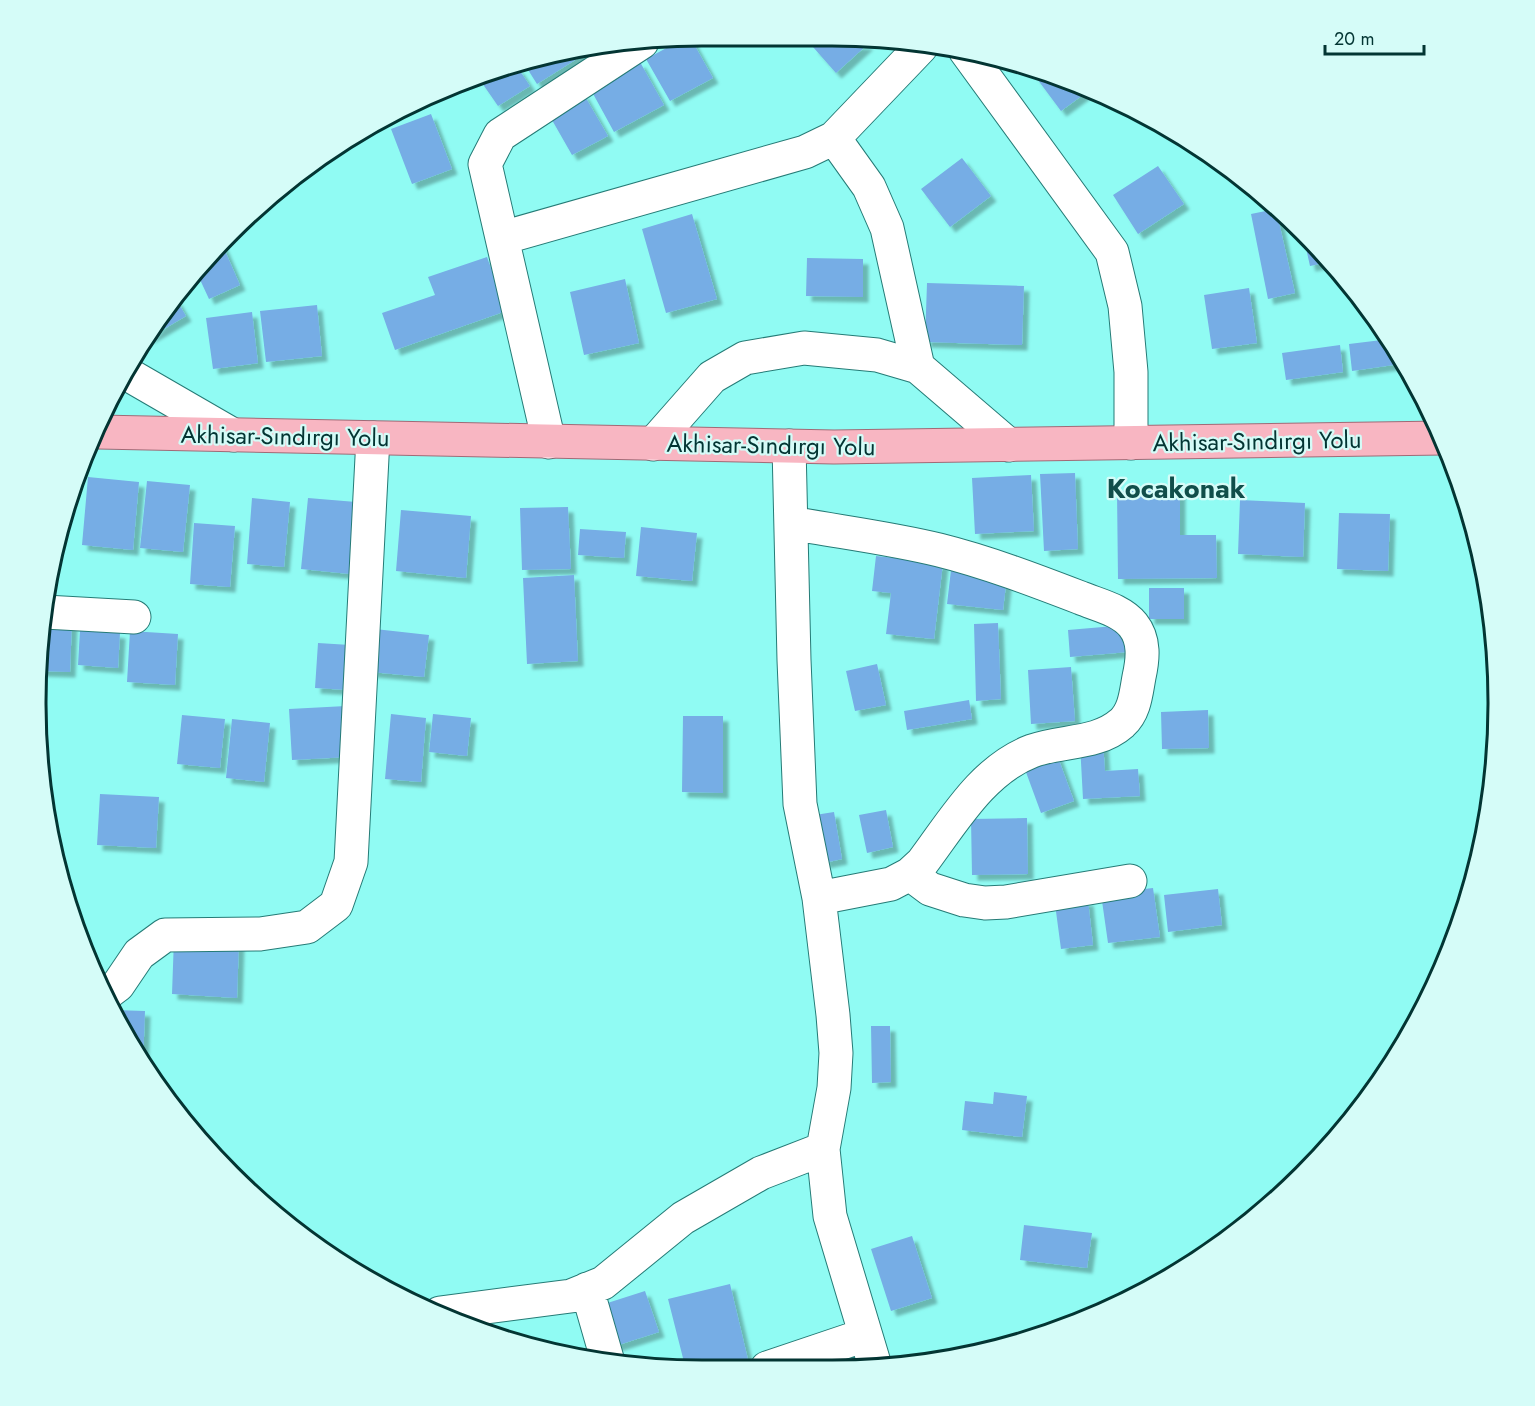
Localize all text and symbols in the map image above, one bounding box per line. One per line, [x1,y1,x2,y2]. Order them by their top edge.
scale bar [1325,18,1424,56]
text: 20 m [1334,26,1374,52]
street label: Akhisar-Sındırgı Yolu [180,417,390,455]
street label: Akhisar-Sındırgı Yolu [1152,422,1362,460]
street label: Akhisar-Sındırgı Yolu [666,426,876,464]
district label: Kocakonak [1107,469,1246,508]

